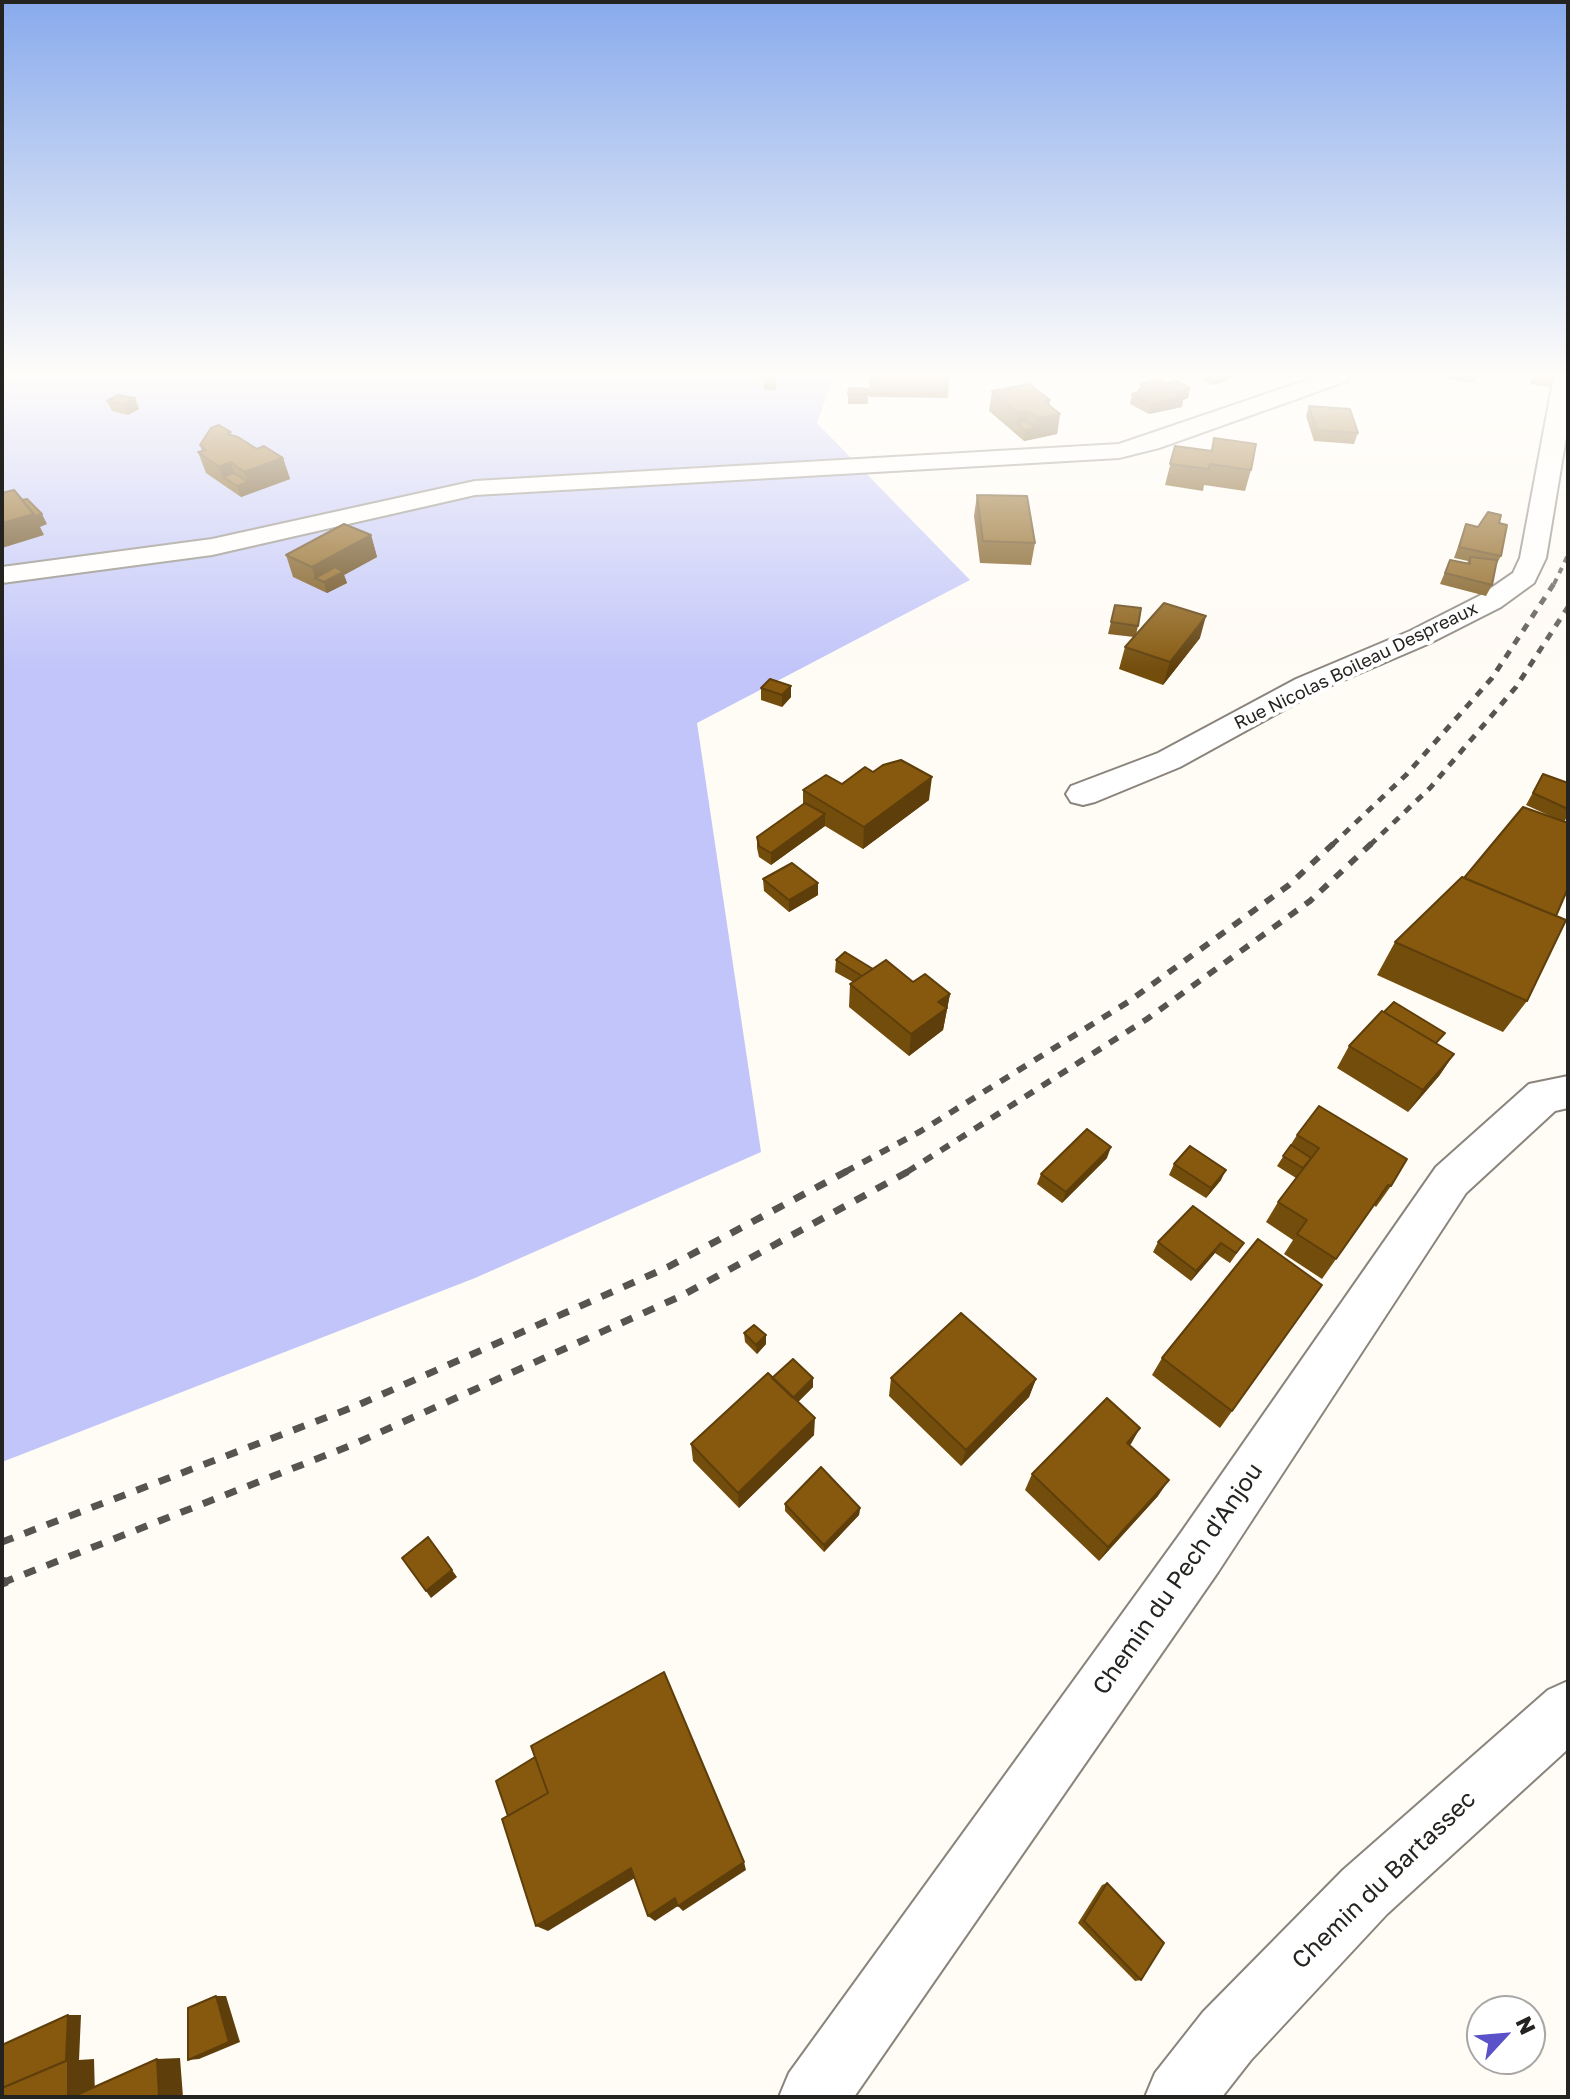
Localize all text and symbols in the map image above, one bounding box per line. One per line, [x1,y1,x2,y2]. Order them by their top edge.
street label: Rue Nicolas Boileau Despreaux [1231,598,1481,734]
street label: Chemin du Pech d'Anjou [1087,1458,1269,1700]
street label: Chemin du Bartassec [1286,1785,1482,1975]
north arrow [1466,1995,1546,2075]
text: N [1510,2012,1542,2039]

